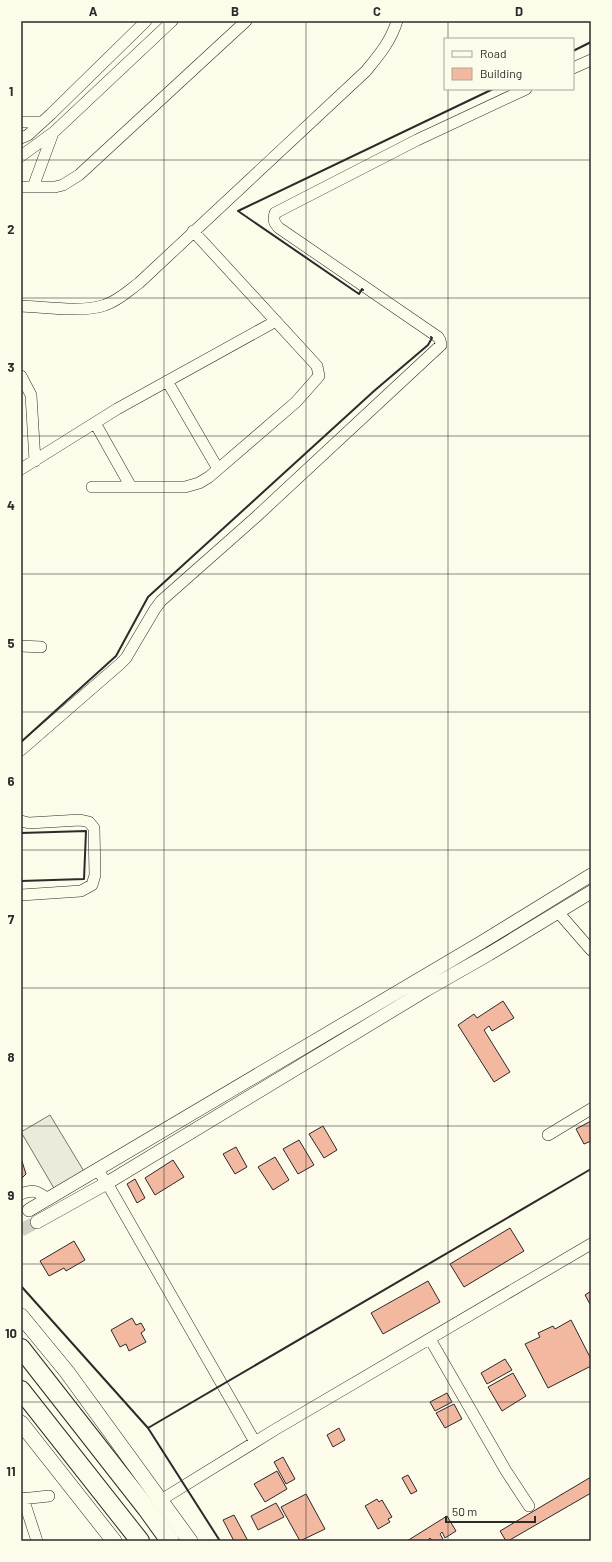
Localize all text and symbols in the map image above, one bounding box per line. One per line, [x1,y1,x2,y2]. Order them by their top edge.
text: A [89,3,98,19]
text: B [231,3,239,19]
text: C [373,3,381,19]
text: D [515,3,523,19]
legend [444,38,574,90]
text: Road [480,46,507,60]
text: Building [480,66,522,80]
text: 1 [9,83,13,99]
text: 2 [7,221,15,237]
text: 3 [7,359,15,375]
text: 4 [7,497,15,513]
text: 5 [7,635,15,651]
text: 6 [8,773,15,789]
text: 7 [8,911,15,927]
text: 8 [7,1049,15,1065]
text: 9 [8,1187,15,1203]
text: 10 [5,1325,17,1341]
text: 11 [6,1463,16,1479]
scale bar [446,1498,535,1524]
text: 50 m [452,1504,477,1518]

